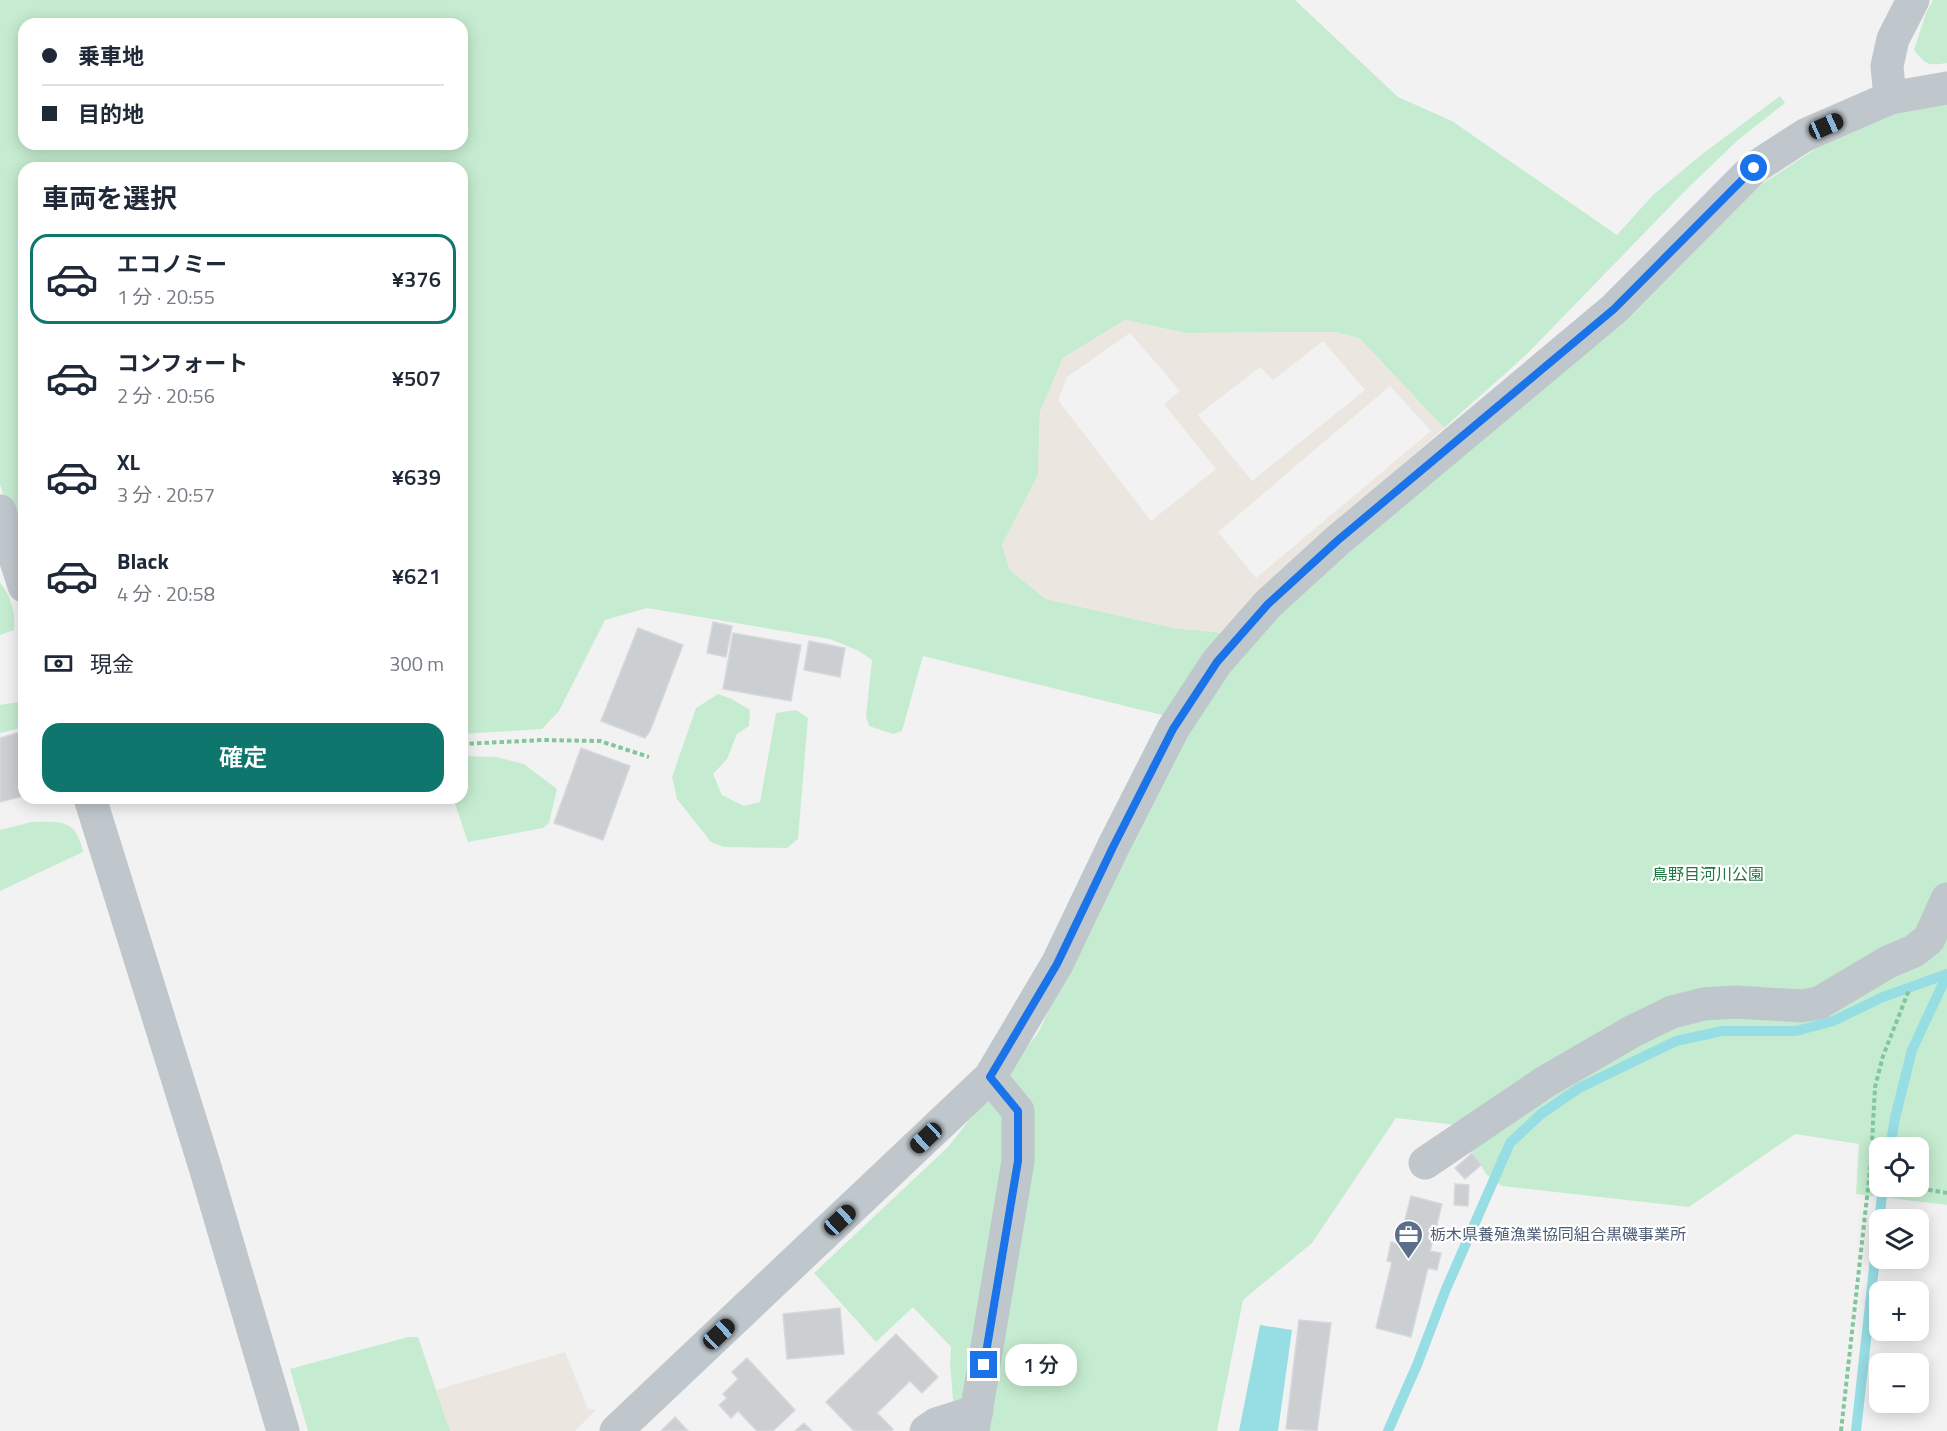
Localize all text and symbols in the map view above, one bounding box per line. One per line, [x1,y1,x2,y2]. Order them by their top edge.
text: 乗車地 [78,39,144,73]
text: 目的地 [78,97,144,131]
car [1806,110,1846,142]
route start [1740,154,1767,181]
text: 車両を選択 [42,177,177,218]
text: エコノミー [117,247,227,281]
icon: car [45,252,99,306]
text: ¥376 [392,262,441,296]
text: 1 分 · 20:55 [117,281,215,312]
text: コンフォート [117,346,248,380]
icon: car [45,351,99,405]
text: ¥507 [392,361,441,395]
text: 2 分 · 20:56 [117,380,215,411]
text: XL [117,445,140,479]
icon: car [45,450,99,504]
text: ¥639 [392,460,441,494]
text: 3 分 · 20:57 [117,479,215,510]
text: Black [117,544,169,578]
icon: car [45,549,99,603]
text: ¥621 [392,559,441,593]
text: 4 分 · 20:58 [117,578,215,609]
icon: cash [42,647,75,680]
text: 現金 [90,647,134,681]
text: 300 m [389,648,444,679]
button: 確定 [42,723,444,792]
park label: 鳥野目河川公園 [1652,862,1764,886]
car [907,1119,945,1157]
map controls [1869,1137,1929,1413]
button: locate [1869,1137,1929,1197]
car [821,1201,859,1239]
button: layers [1869,1209,1929,1269]
office icon: 栃木県養殖漁業協同組合黒磯事業所 [1393,1218,1425,1260]
place label: 栃木県養殖漁業協同組合黒磯事業所 [1430,1222,1686,1246]
button: + [1869,1281,1929,1341]
car [700,1315,738,1353]
callout: 1 分 [1005,1344,1077,1386]
text: 1 分 [1023,1349,1059,1380]
route end [970,1351,997,1378]
button: − [1869,1353,1929,1413]

